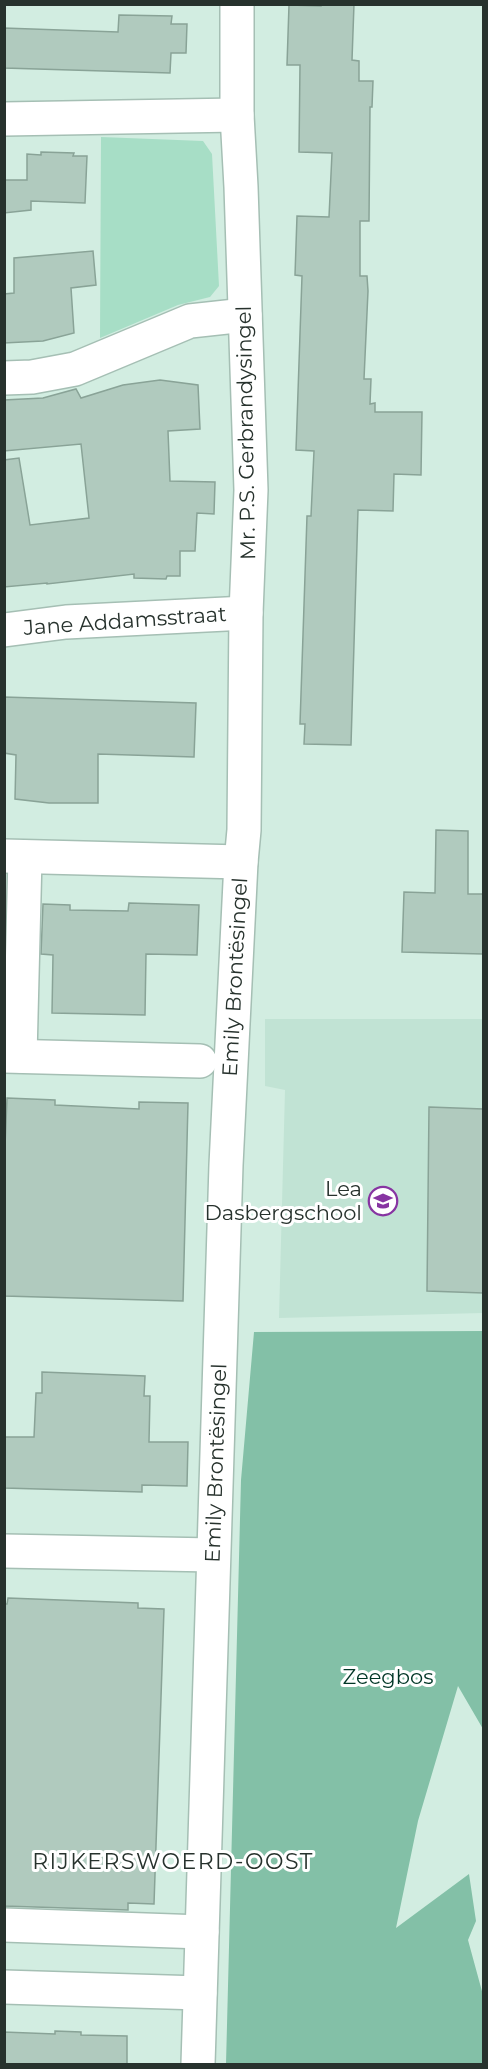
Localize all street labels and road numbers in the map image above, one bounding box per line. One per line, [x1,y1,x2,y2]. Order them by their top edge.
street label: Mr. P.S. Gerbrandysingel [231,306,260,560]
street label: Jane Addamsstraat [22,601,227,640]
street label: Emily Brontësingel [217,877,252,1077]
street label: Emily Brontësingel [200,1363,231,1563]

